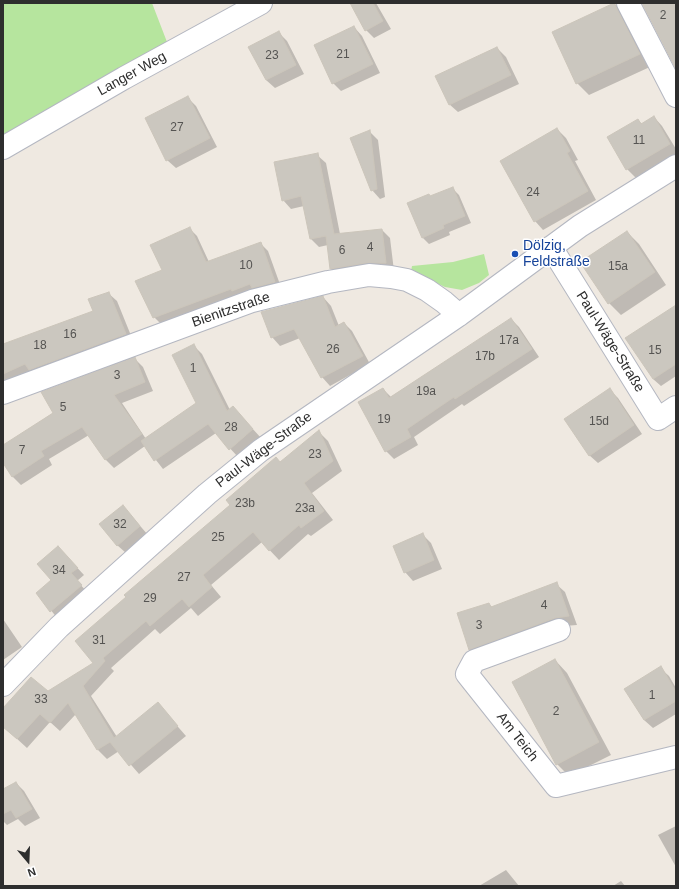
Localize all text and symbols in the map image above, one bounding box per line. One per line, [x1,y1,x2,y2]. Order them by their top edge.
house number: 2 [660,9,666,23]
street label: Langer Weg [95,48,169,100]
house number: 21 [336,48,350,62]
house number: 23 [265,49,279,63]
house number: 27 [170,121,184,135]
house number: 11 [633,134,645,148]
house number: 24 [526,186,540,200]
place label: Dölzig, Feldstraße [523,238,590,270]
house number: 4 [367,241,373,255]
house number: 6 [339,244,345,258]
marker: Dölzig, Feldstraße [510,249,520,259]
house number: 10 [239,259,253,273]
house number: 15a [608,260,628,274]
street label: Paul-Wäge-Straße [572,288,648,396]
street label: Bienitzstraße [190,289,272,331]
house number: 16 [63,328,77,342]
house number: 17a [499,334,519,348]
house number: 18 [33,339,47,353]
house number: 26 [326,343,340,357]
house number: 15 [648,344,662,358]
house number: 17b [475,350,495,364]
house number: 1 [190,362,196,376]
house number: 3 [114,369,120,383]
house number: 19a [416,385,436,399]
house number: 5 [60,401,66,415]
street label: Paul-Wäge-Straße [213,408,315,492]
house number: 19 [377,413,391,427]
house number: 15d [589,415,609,429]
house number: 28 [224,421,238,435]
house number: 7 [19,444,25,458]
house number: 23 [308,448,322,462]
house number: 23b [235,497,255,511]
house number: 23a [295,502,315,516]
house number: 32 [113,518,127,532]
house number: 25 [211,531,225,545]
house number: 34 [52,564,66,578]
house number: 27 [177,571,191,585]
house number: 29 [143,592,157,606]
house number: 4 [541,599,547,613]
house number: 3 [476,619,482,633]
house number: 31 [92,634,106,648]
house number: 1 [649,689,655,703]
house number: 33 [34,693,48,707]
house number: 2 [553,705,559,719]
street label: Am Teich [493,709,541,765]
north arrow [8,841,48,881]
text: N [26,865,38,879]

